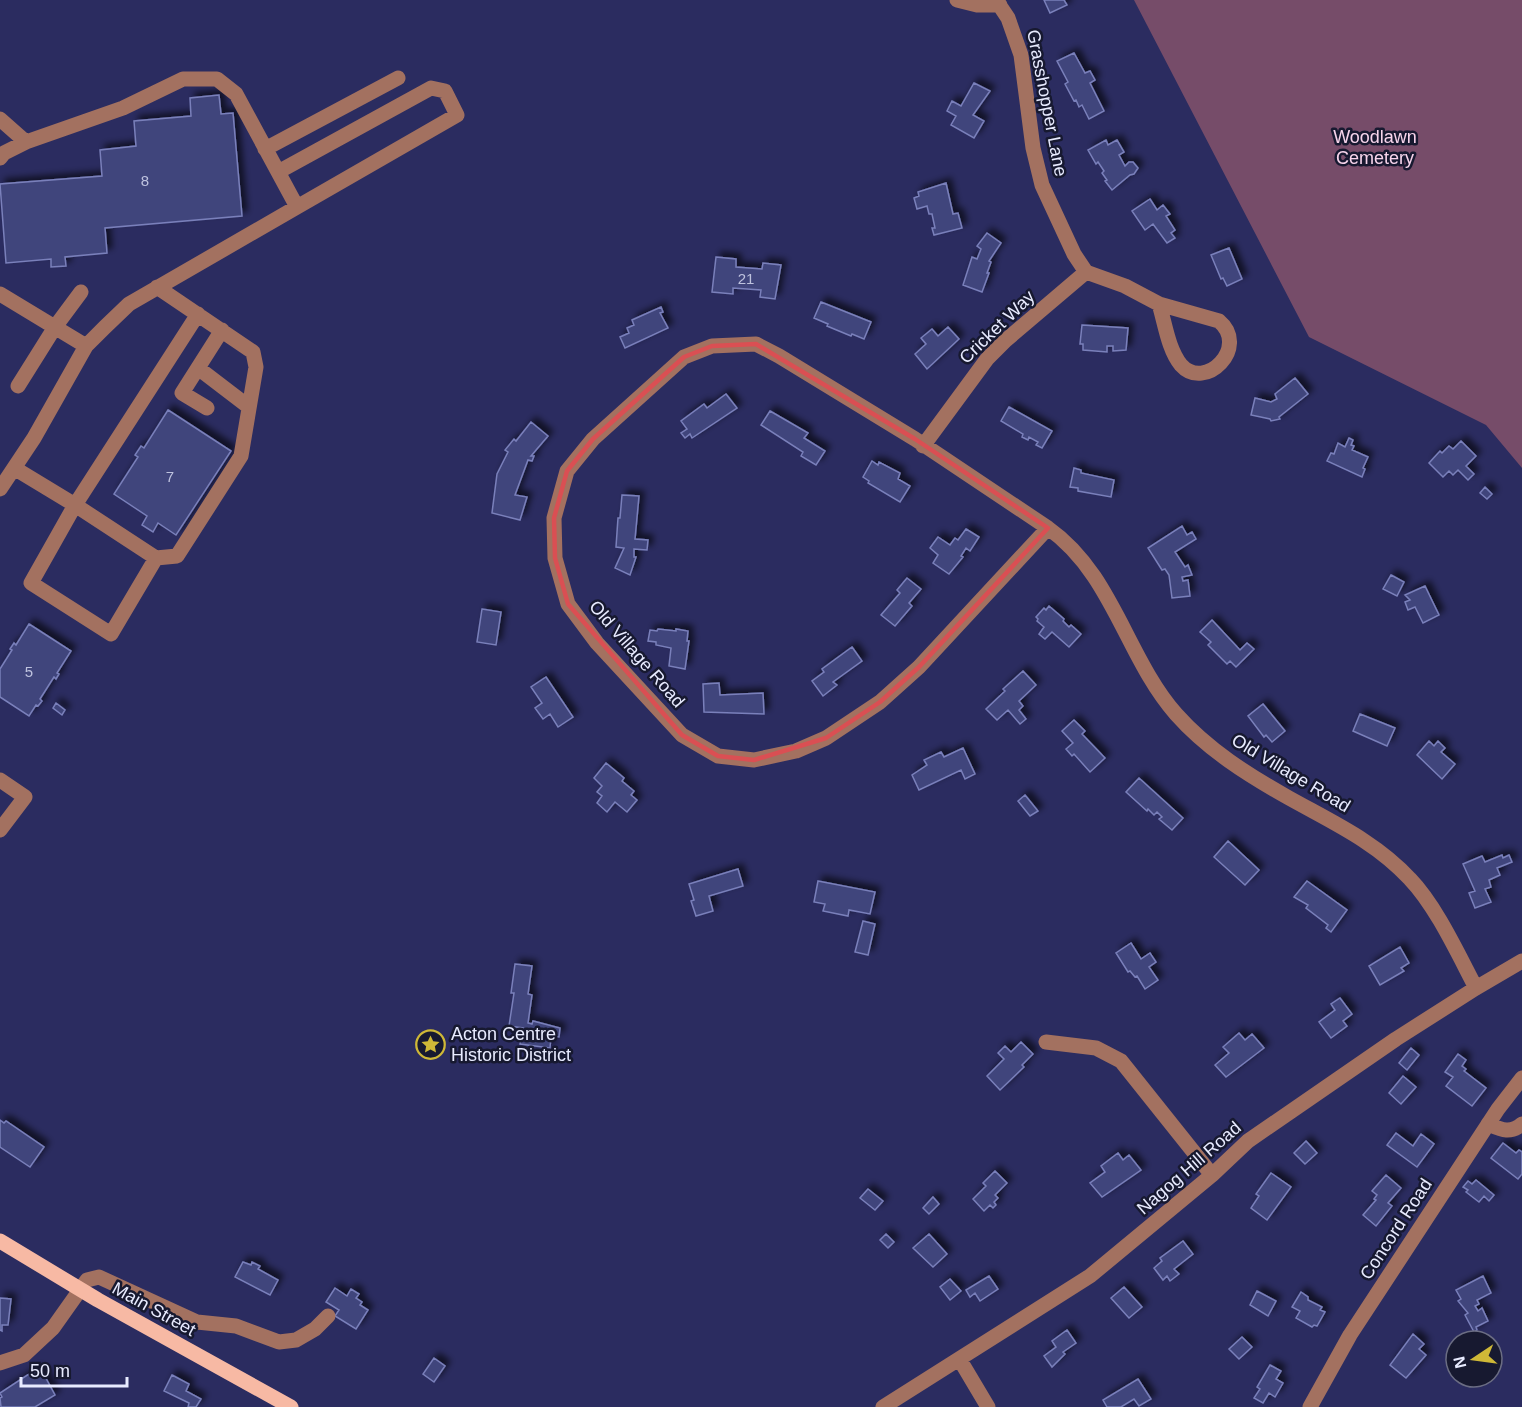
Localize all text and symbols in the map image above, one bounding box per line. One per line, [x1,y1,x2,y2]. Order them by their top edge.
street label: Grasshopper Lane [1023,28,1071,178]
park label: Woodlawn Cemetery [1333,127,1417,168]
house number: 8 [141,172,149,189]
house number: 21 [738,270,754,287]
street label: Cricket Way [955,286,1039,368]
house number: 7 [166,468,174,485]
street label: Old Village Road [585,597,689,711]
house number: 5 [25,663,33,680]
street label: Old Village Road [1228,730,1354,816]
place label: Acton Centre Historic District [451,1024,571,1065]
place icon: Acton Centre Historic District [414,1028,446,1060]
street label: Nagog Hill Road [1133,1117,1245,1219]
street label: Concord Road [1356,1175,1436,1283]
street label: Main Street [109,1278,199,1340]
north arrow [1444,1329,1504,1389]
scale bar [21,1350,128,1388]
text: N [1450,1355,1469,1370]
text: 50 m [30,1361,70,1381]

